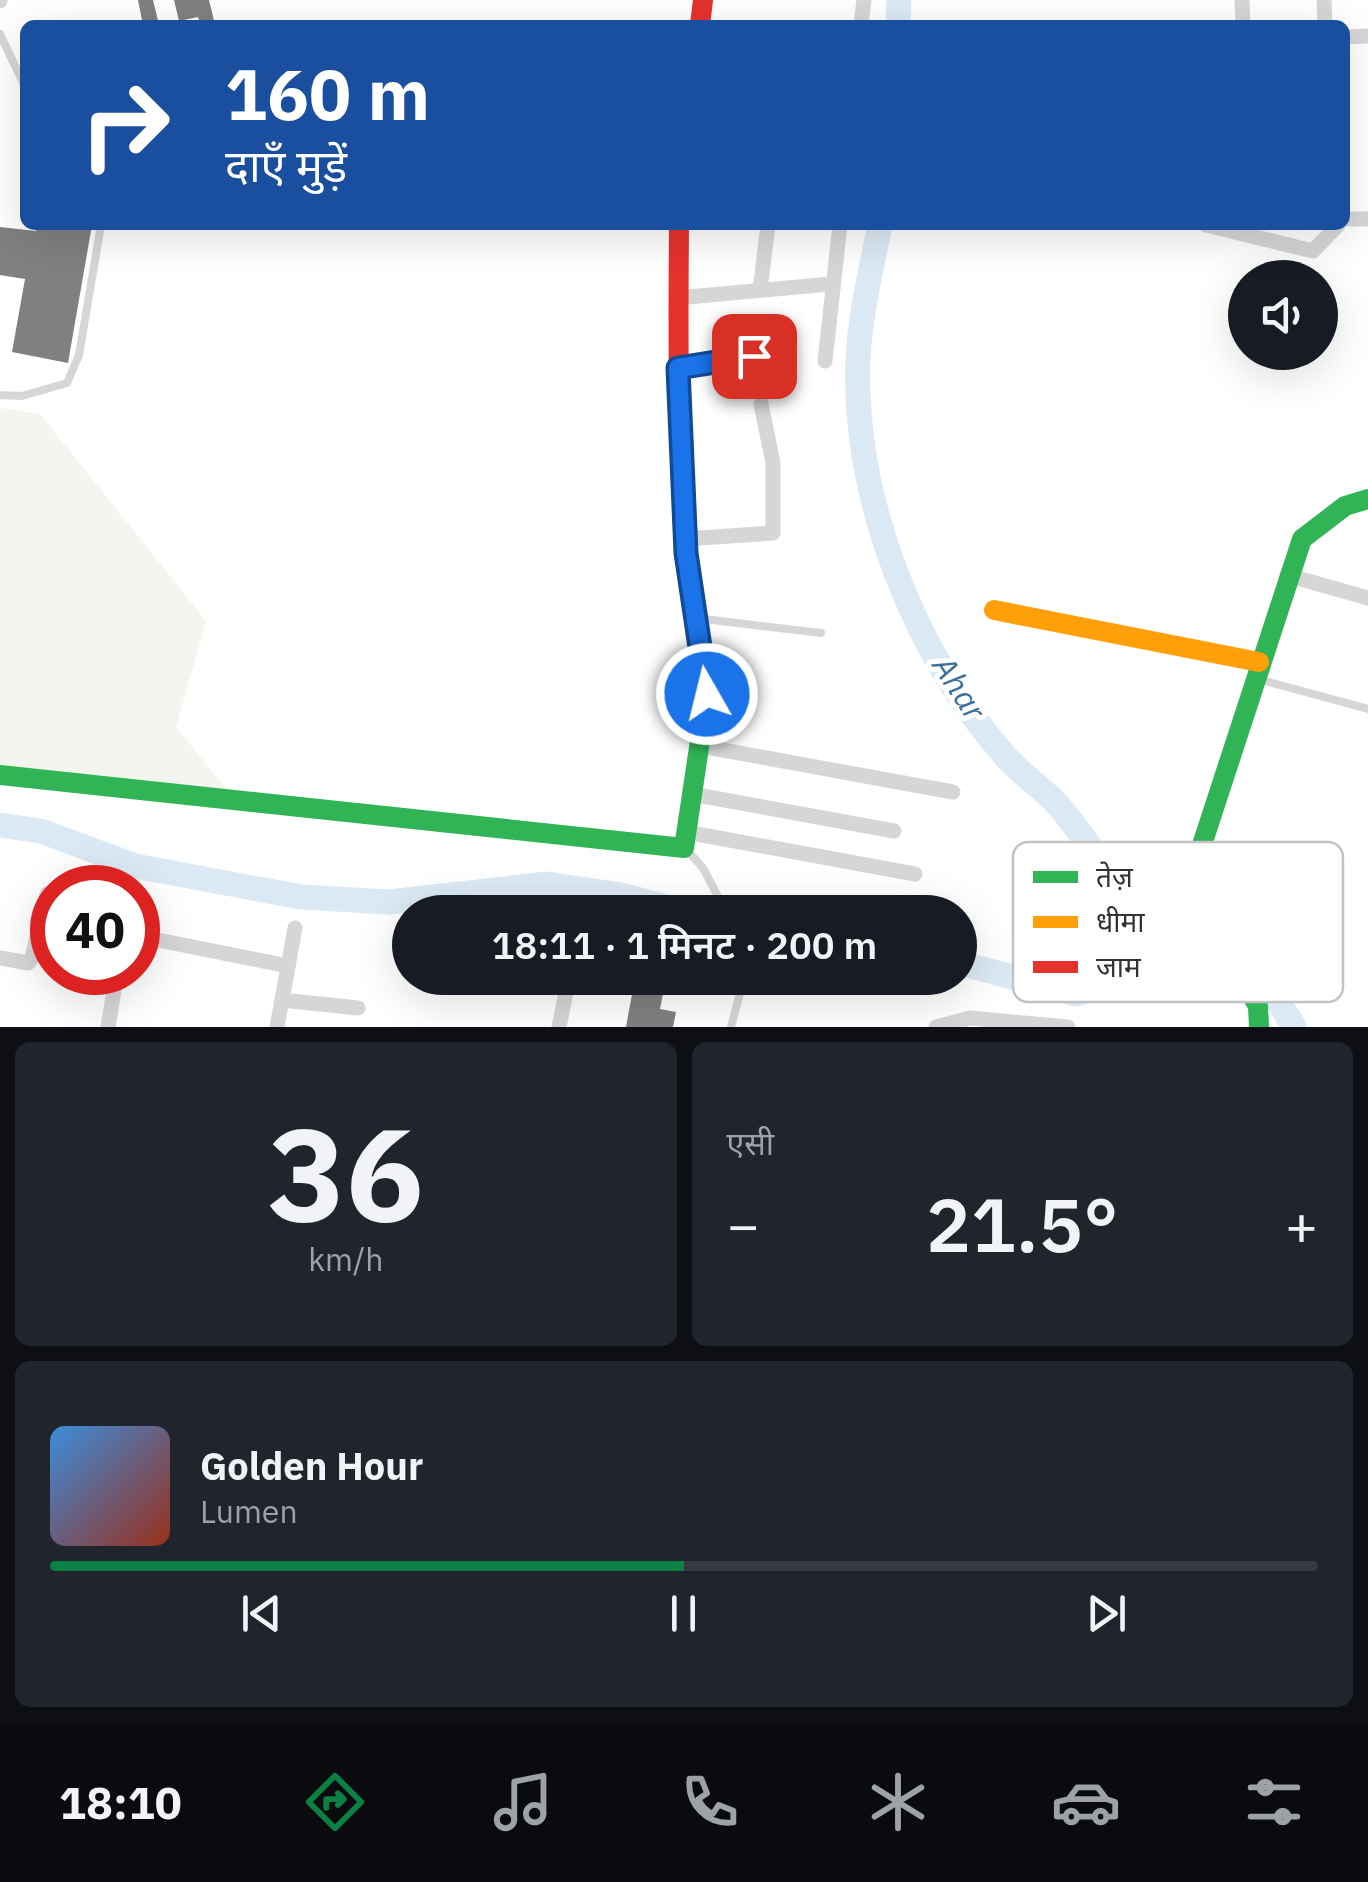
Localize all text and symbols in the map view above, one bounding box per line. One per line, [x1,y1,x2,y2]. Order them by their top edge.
text: 160 m [225,48,430,139]
icon: right [60,60,190,190]
text: दाएँ मुड़ें [225,136,347,194]
map controls [1228,260,1338,370]
button: sound [1228,260,1338,370]
pin [712,314,797,399]
icon: arrive [727,329,782,384]
position arrow [655,642,759,746]
water label: Ahar [923,647,997,729]
legend [1013,842,1343,1002]
text: तेज़ [1096,858,1134,895]
speed limit sign: 40 [30,865,160,995]
text: धीमा [1096,903,1145,940]
text: 18:11 · 1 मिनट · 200 m [492,920,877,969]
text: जाम [1096,948,1142,985]
text: 36 [268,1088,424,1257]
text: एसी [727,1122,774,1164]
text: 21.5° [926,1175,1119,1273]
text: − [727,1189,760,1260]
text: + [1285,1189,1318,1260]
text: km/h [308,1238,383,1280]
text: Golden Hour [200,1441,423,1490]
text: Lumen [200,1490,298,1532]
icon: previous [234,1586,289,1641]
icon: pause [656,1586,711,1641]
icon: next [1079,1586,1134,1641]
icon: directions [300,1767,370,1837]
icon: music [488,1767,558,1837]
icon: phone [675,1767,745,1837]
icon: climate [863,1767,933,1837]
icon: car [1051,1767,1121,1837]
icon: filters [1239,1767,1309,1837]
text: 18:10 [59,1773,182,1831]

